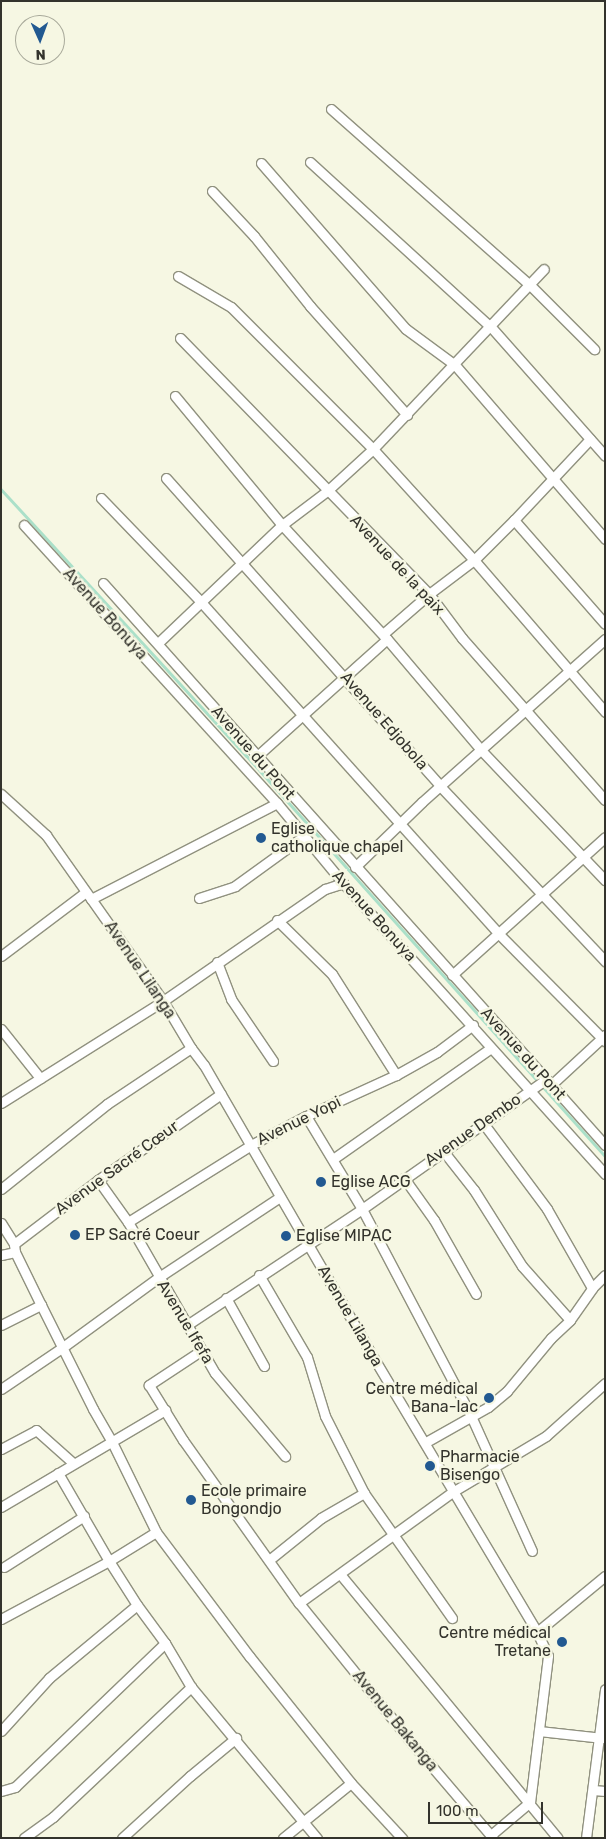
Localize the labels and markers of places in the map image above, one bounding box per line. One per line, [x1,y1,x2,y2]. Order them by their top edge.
place label: Eglise catholique chapel [271,819,403,857]
marker: Eglise catholique chapel [255,832,267,844]
place label: Eglise ACG [331,1172,411,1192]
marker: Eglise ACG [315,1176,327,1188]
place label: EP Sacré Coeur [85,1225,200,1245]
place label: Eglise MIPAC [296,1226,392,1246]
marker: EP Sacré Coeur [69,1229,81,1241]
marker: Eglise MIPAC [280,1230,292,1242]
place label: Centre médical Bana-lac [366,1379,478,1417]
marker: Centre médical Bana-lac [482,1391,496,1405]
place label: Pharmacie Bisengo [440,1447,520,1485]
marker: Pharmacie Bisengo [424,1460,436,1472]
place label: Ecole primaire Bongondjo [201,1481,307,1519]
marker: Ecole primaire Bongondjo [185,1494,197,1506]
place label: Centre médical Tretane [439,1623,551,1661]
marker: Centre médical Tretane [555,1635,569,1649]

